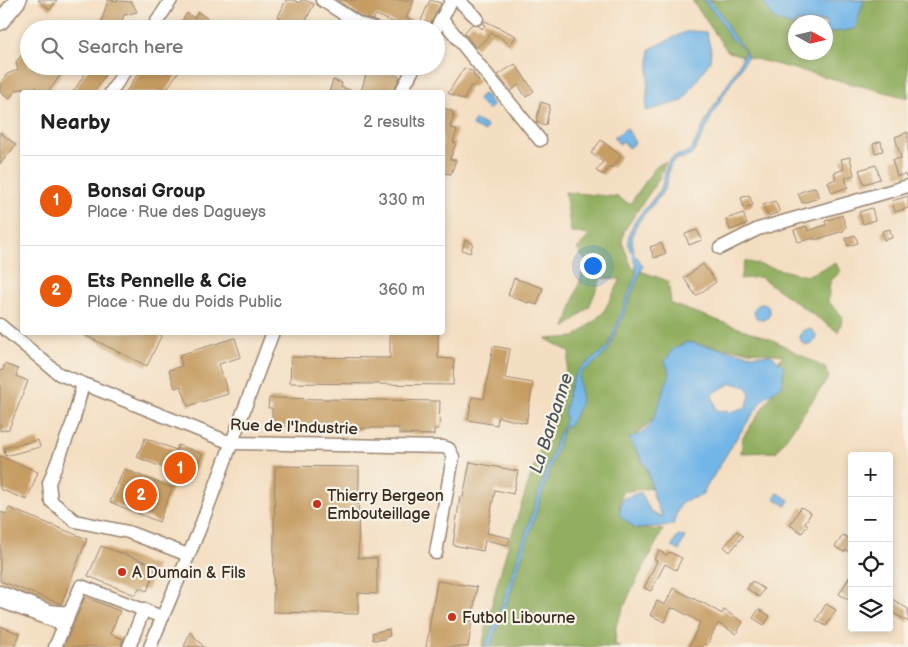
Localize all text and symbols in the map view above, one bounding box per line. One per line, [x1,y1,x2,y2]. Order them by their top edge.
north arrow [788,15,833,60]
search box [20,20,445,75]
icon: search [38,34,66,62]
text: Search here [78,36,183,59]
text: Nearby [40,110,110,135]
text: 2 results [363,113,425,132]
text: Bonsai Group [87,180,205,203]
text: 1 [53,191,59,210]
text: 330 m [378,191,425,210]
text: Place · Rue des Dagueys [87,203,266,222]
your location [580,253,606,279]
text: Ets Pennelle & Cie [87,270,247,293]
text: 2 [51,281,61,300]
text: 360 m [378,281,425,300]
text: Place · Rue du Poids Public [87,293,282,312]
water label: La Barbanne [525,370,578,476]
street label: Rue de l'Industrie [230,416,359,439]
pin: 1 [164,449,196,487]
map controls [848,452,893,632]
button: + [848,452,893,497]
pin: 2 [125,476,157,514]
place label: Thierry Bergeon Embouteillage [327,487,444,524]
button: − [848,497,893,542]
marker: Thierry Bergeon Embouteillage [311,498,323,510]
button: locate [848,542,893,587]
place label: A Dumain & Fils [132,564,246,583]
marker: A Dumain & Fils [116,566,128,578]
button: layers [848,587,893,632]
place label: Futbol Libourne [462,609,576,628]
marker: Futbol Libourne [446,611,458,623]

